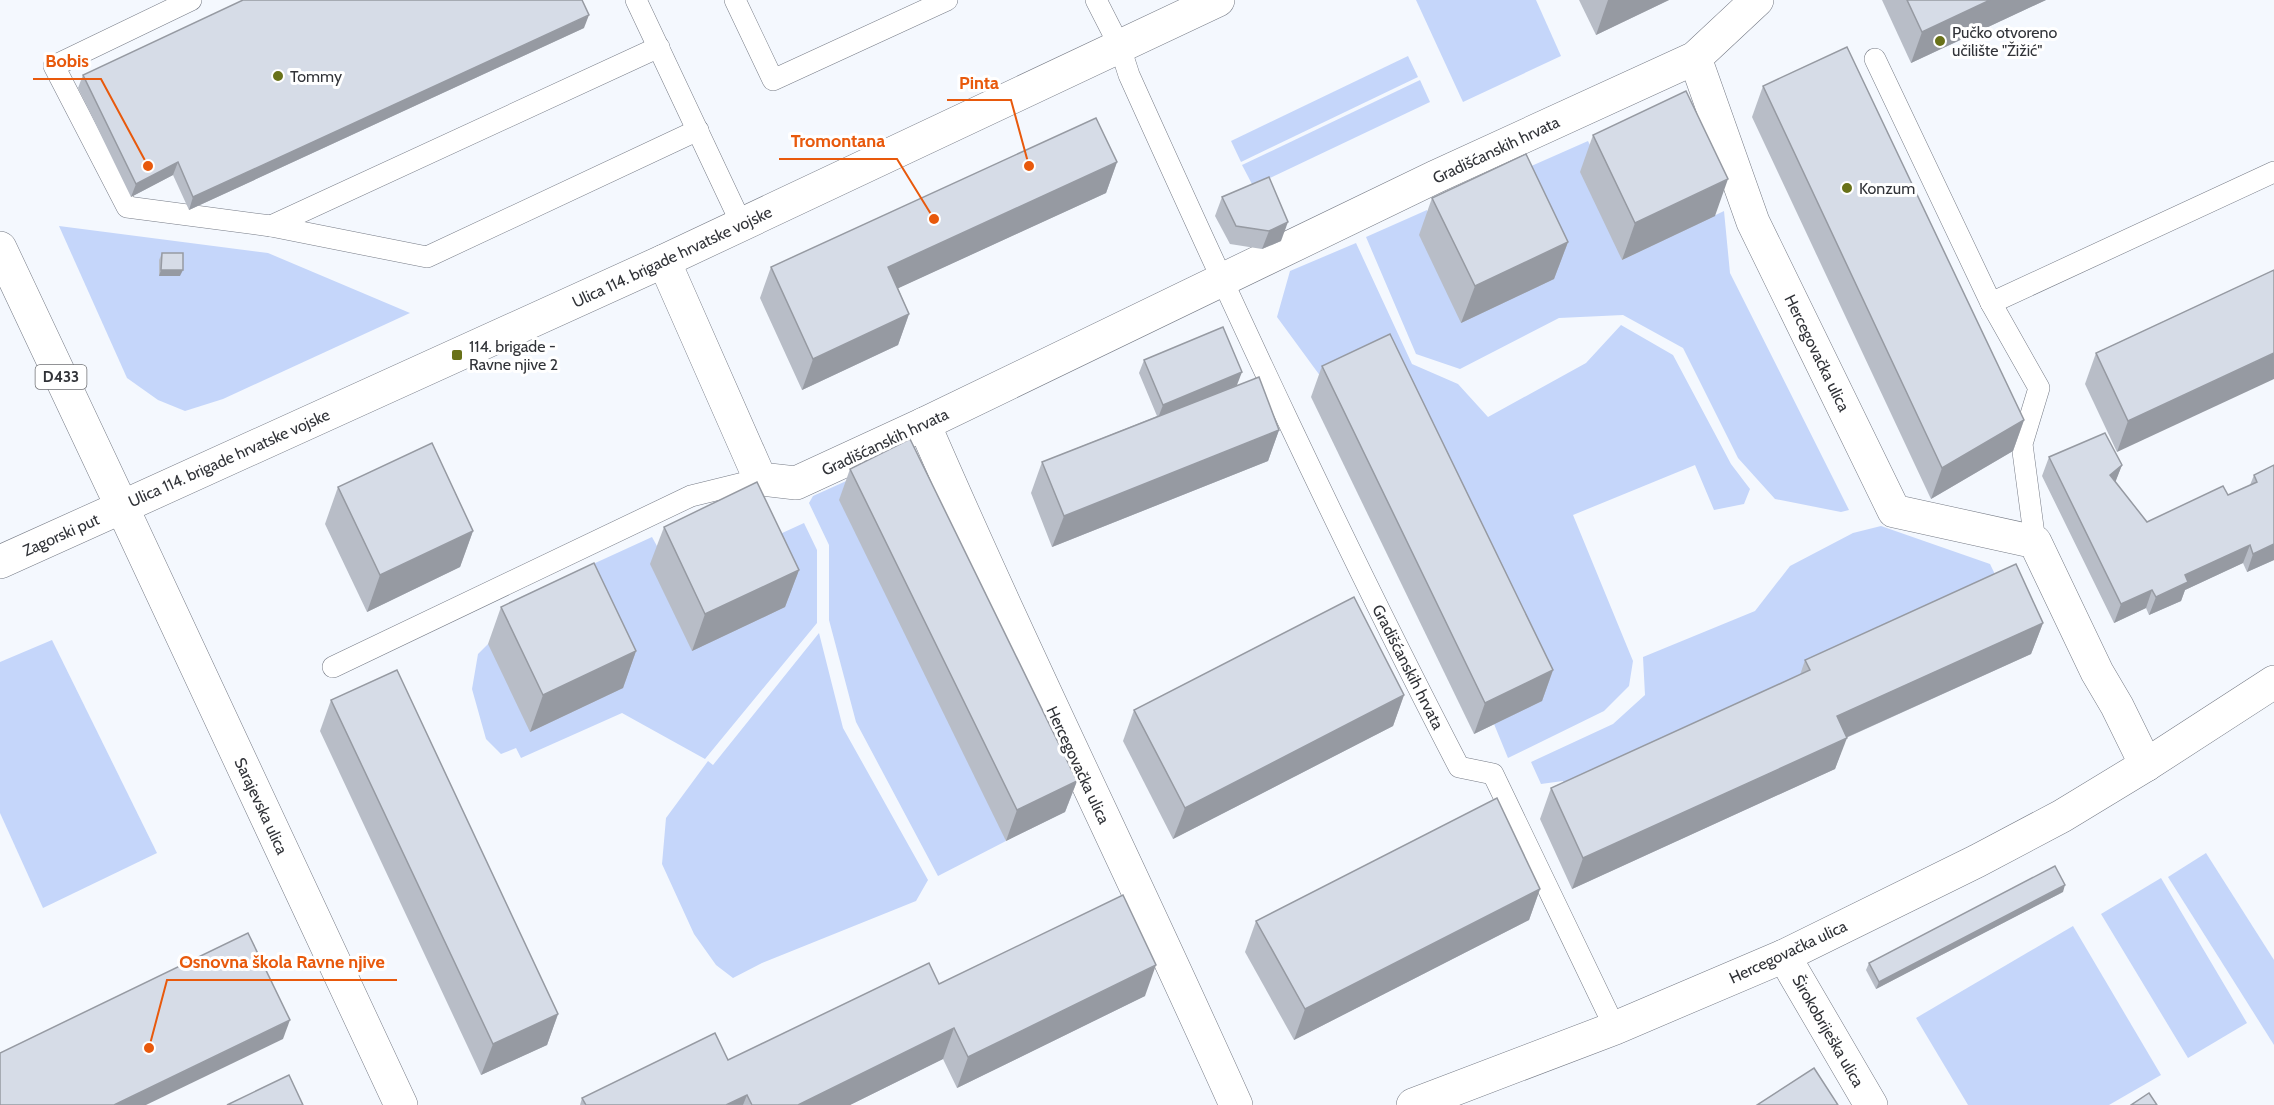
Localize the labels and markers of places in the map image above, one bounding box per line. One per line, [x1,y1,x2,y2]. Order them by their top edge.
place label: Pučko otvoreno učilište "Žižić" [1952,23,2058,60]
marker: Pučko otvoreno učilište "Žižić" [1933,34,1947,48]
callout: Bobis [33,43,101,79]
callout: Pinta [947,64,1011,100]
place label: Tommy [290,67,342,86]
marker: Tommy [271,69,285,83]
callout: Tromontana [779,123,897,159]
place label: Konzum [1859,179,1915,198]
marker: Konzum [1840,181,1854,195]
place label: 114. brigade - Ravne njive 2 [469,337,558,374]
marker: 114. brigade - Ravne njive 2 [450,348,464,362]
callout: Osnovna škola Ravne njive [167,944,397,980]

